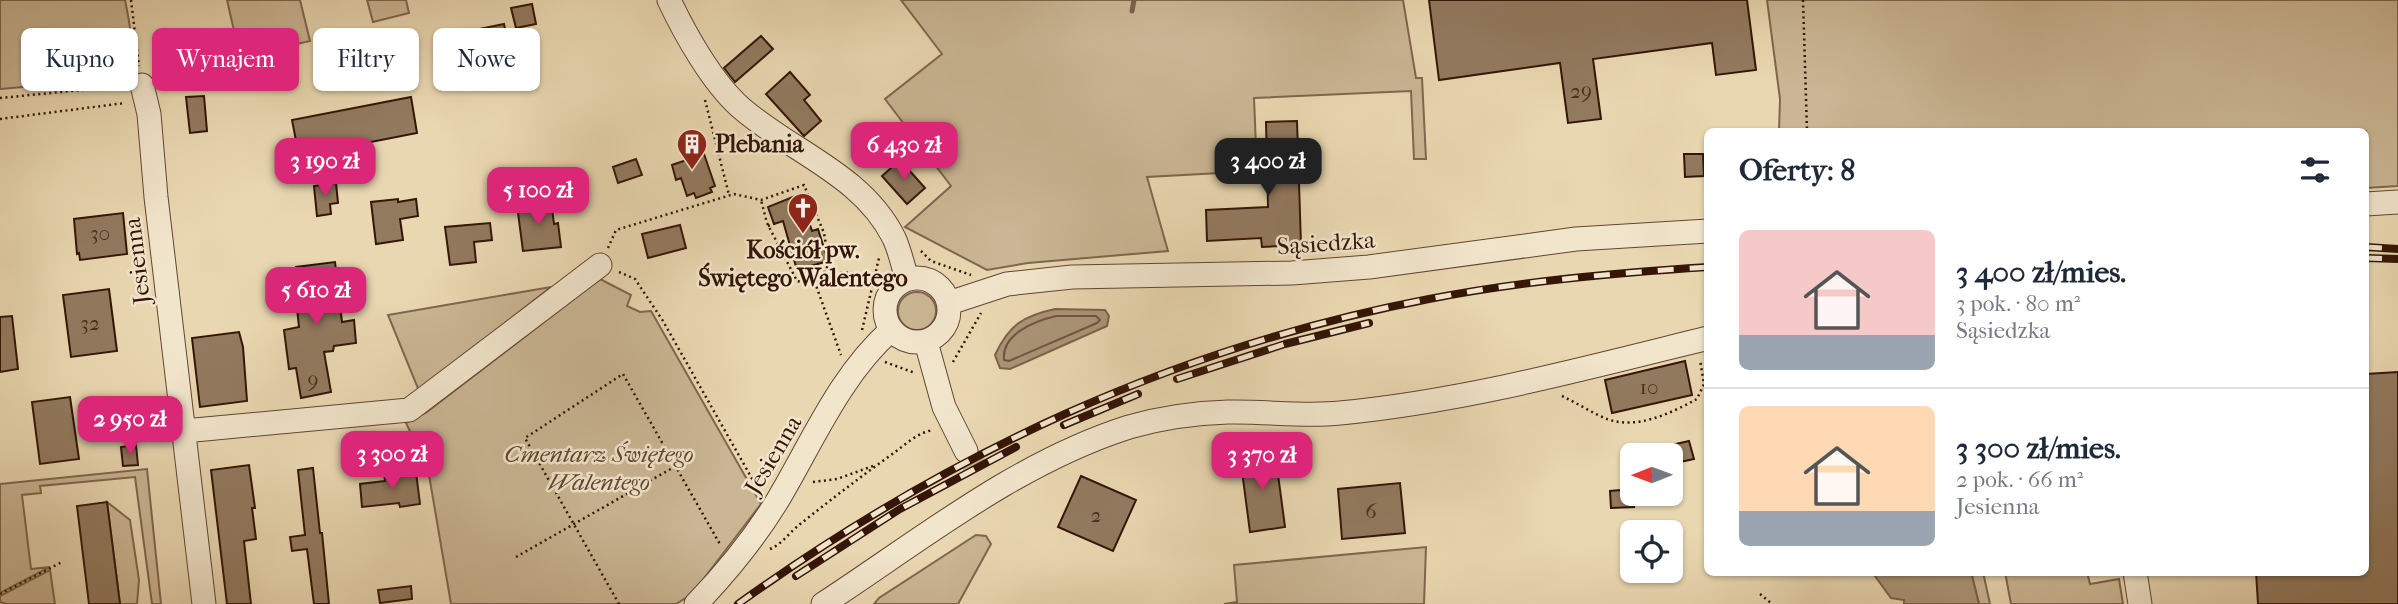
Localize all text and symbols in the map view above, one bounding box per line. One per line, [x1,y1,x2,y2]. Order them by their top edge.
chip: Kupno [21,28,138,91]
chip: Wynajem [152,28,299,91]
chip: Filtry [313,28,419,91]
chip: Nowe [433,28,540,91]
house number: 29 [1570,79,1592,103]
pin: 6 430 zł [832,122,976,182]
building icon: Plebania [675,127,709,171]
place label: Plebania [715,130,804,158]
text: 6 430 zł [867,131,941,158]
pin: 3 190 zł [253,138,397,198]
pin: 3 400 zł [1196,138,1340,198]
text: 3 190 zł [291,147,359,174]
text: 3 400 zł [1231,147,1305,174]
icon: filters [2296,151,2334,189]
text: Oferty: 8 [1739,153,1855,188]
pin: 5 100 zł [466,168,610,227]
text: 5 100 zł [503,176,573,203]
church icon: Kościół pw. Świętego Walentego [786,191,820,235]
street label: Jesienna [118,215,156,308]
house number: 30 [90,221,110,245]
street label: Sąsiedzka [1276,226,1377,261]
place label: Kościół pw. Świętego Walentego [698,236,908,293]
text: 3 400 zł/mies. [1956,255,2126,290]
icon: home [1795,258,1879,342]
pin: 5 610 zł [244,268,388,327]
text: 5 610 zł [281,276,351,303]
text: 3 pok. · 80 m² [1956,290,2080,317]
house number: 32 [80,311,100,335]
text: Sąsiedzka [1956,317,2050,344]
house number: 9 [307,368,319,392]
house number: 10 [1640,375,1658,399]
pin: 2 950 zł [58,396,202,456]
text: 2 950 zł [94,405,166,432]
street label: Jesienna [738,410,808,501]
text: 3 300 zł/mies. [1956,431,2121,466]
pin: 3 300 zł [320,432,464,491]
pin: 3 370 zł [1190,433,1334,492]
icon: home [1795,434,1879,518]
text: 3 300 zł [357,440,427,467]
park label: Cmentarz Świętego Walentego [504,440,694,496]
text: 3 370 zł [1228,441,1296,468]
north arrow [1620,443,1684,506]
map controls [1620,443,1683,583]
text: 2 pok. · 66 m² [1956,466,2083,493]
text: Jesienna [1956,493,2039,520]
house number: 6 [1365,499,1377,523]
house number: 2 [1091,503,1102,527]
button: locate [1620,520,1683,583]

